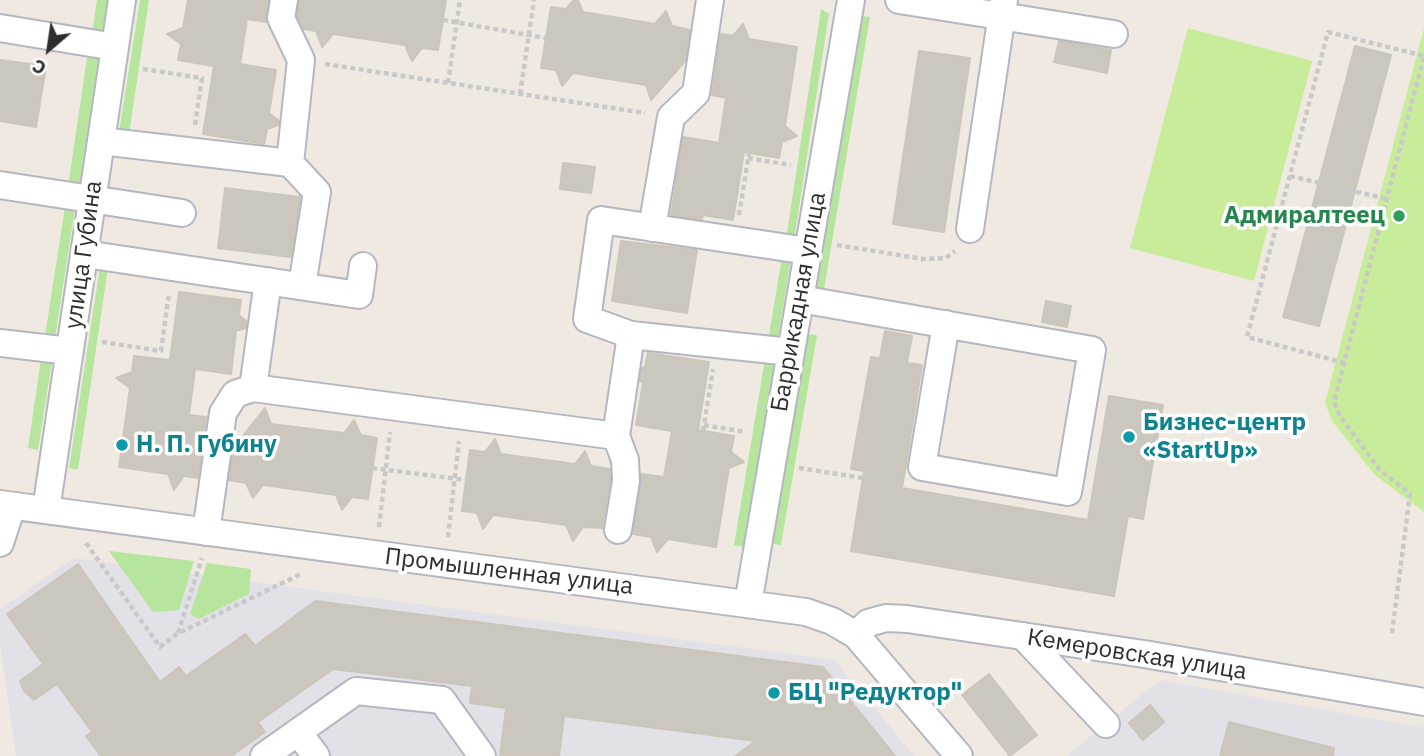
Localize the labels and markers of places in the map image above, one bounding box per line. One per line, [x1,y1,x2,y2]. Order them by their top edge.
place label: Адмиралтеец [1224,202,1385,230]
marker: Адмиралтеец [1391,208,1407,224]
place label: Бизнес-центр «StartUp» [1143,409,1306,465]
marker: Бизнес-центр «StartUp» [1121,429,1137,445]
place label: Н. П. Губину [136,431,277,459]
marker: Н. П. Губину [114,437,130,453]
place label: БЦ "Редуктор" [788,679,962,707]
marker: БЦ "Редуктор" [766,685,782,701]

